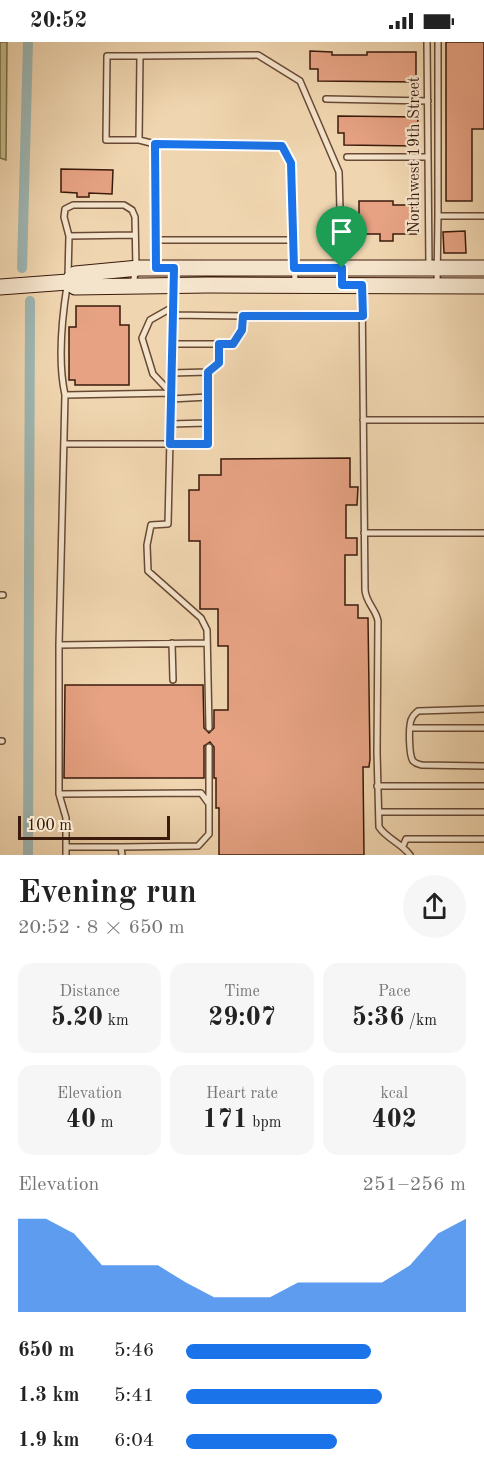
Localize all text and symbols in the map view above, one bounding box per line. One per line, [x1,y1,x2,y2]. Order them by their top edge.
text: 20:52 [30,10,87,32]
street label: Northwest 19th Street [407,76,423,233]
pin [316,206,367,268]
icon: arrive [325,215,358,248]
scale bar [18,813,170,840]
text: 100 m [27,818,72,834]
button: share [403,875,466,938]
text: Evening run [18,877,197,910]
text: 20:52 · 8 × 650 m [18,918,185,938]
text: Distance [60,984,120,1000]
text: Time [224,984,260,1000]
text: Pace [378,984,411,1000]
text: 5.20 [51,1005,103,1031]
text: 29:07 [208,1005,276,1031]
text: 5:36 [352,1005,404,1031]
text: km [103,1013,129,1029]
text: /km [404,1013,437,1029]
text: Elevation [57,1086,122,1102]
text: Heart rate [206,1086,278,1102]
text: kcal [381,1086,408,1102]
text: 40 [66,1107,96,1133]
text: 171 [203,1107,248,1133]
text: 402 [372,1107,417,1133]
text: m [96,1115,113,1131]
text: bpm [248,1115,281,1131]
text: Elevation [18,1175,99,1195]
text: 251–256 m [363,1175,466,1195]
text: 650 m [18,1341,74,1361]
text: 5:46 [114,1341,154,1361]
text: 1.3 km [18,1386,80,1406]
text: 5:41 [114,1386,154,1406]
text: 1.9 km [18,1431,80,1451]
text: 6:04 [114,1431,154,1451]

